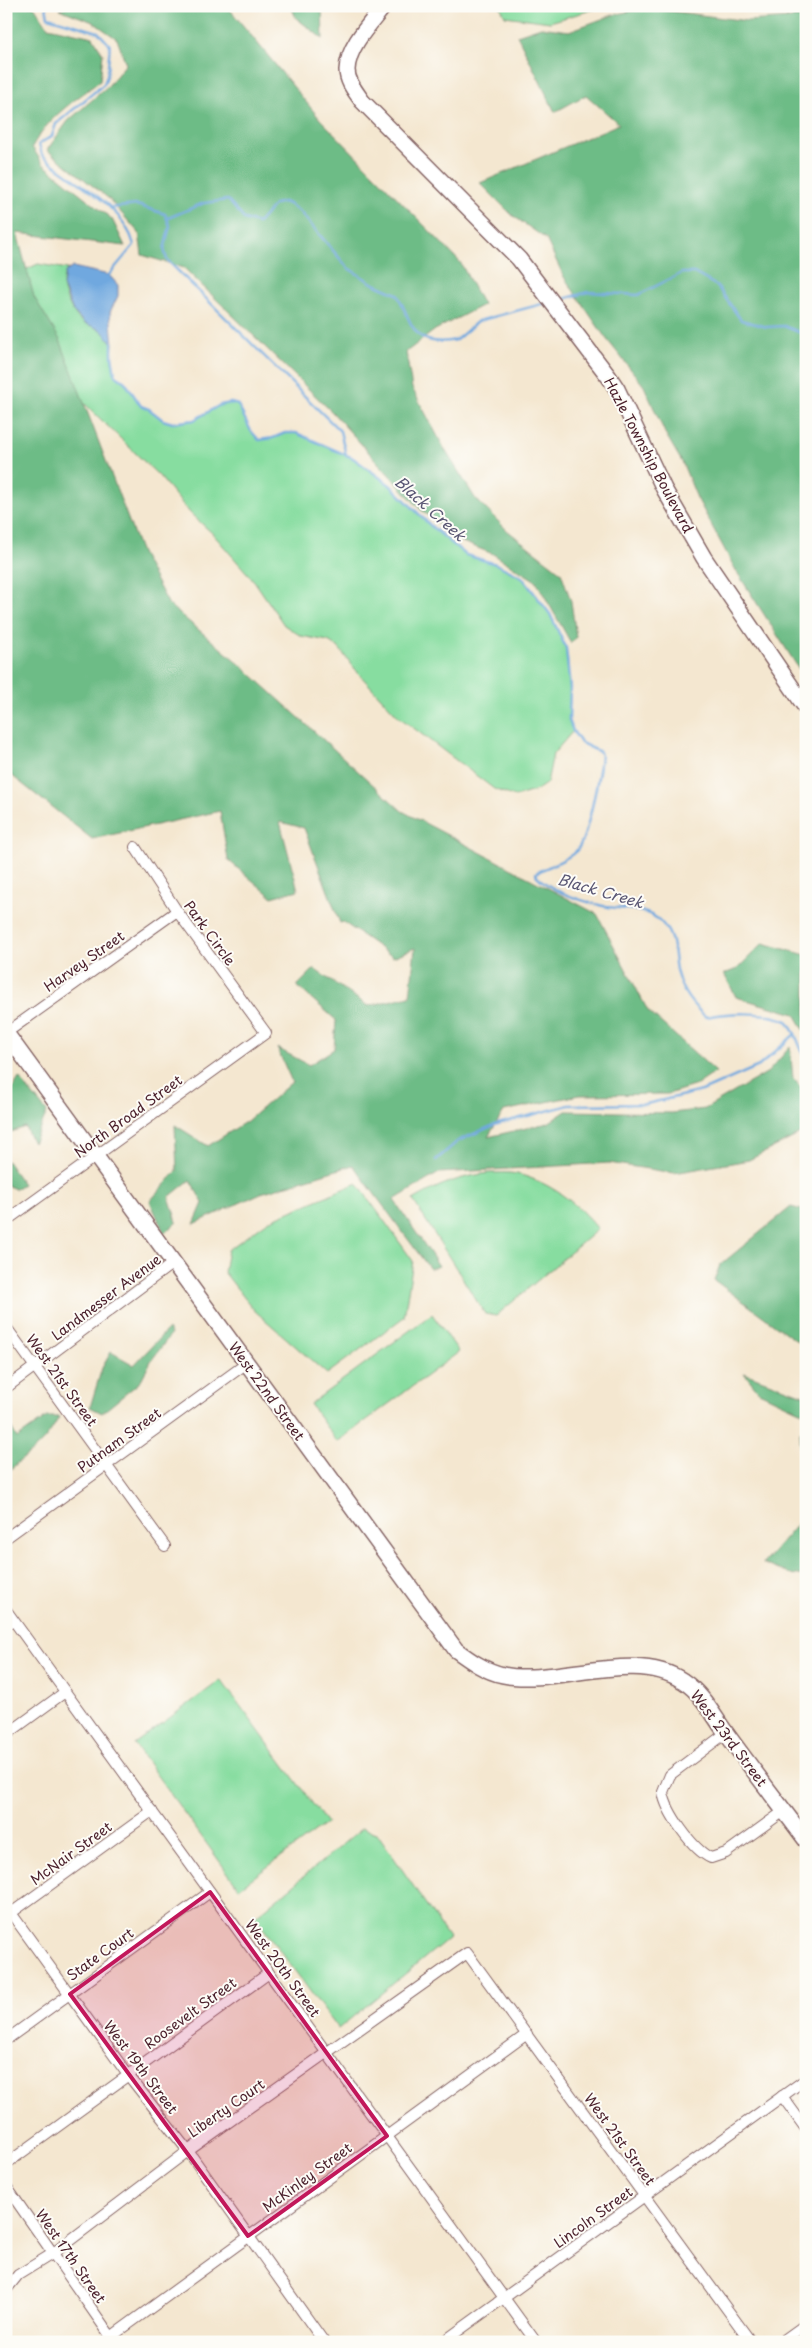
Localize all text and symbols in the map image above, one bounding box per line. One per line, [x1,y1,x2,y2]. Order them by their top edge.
street label: Hazle Township Boulevard [599,373,699,537]
water label: Black Creek [390,470,472,547]
water label: Black Creek [555,867,648,913]
street label: Park Circle [179,896,241,970]
street label: Harvey Street [39,925,129,997]
street label: North Broad Street [70,1069,187,1162]
street label: Landmesser Avenue [47,1249,165,1345]
street label: West 21st Street [21,1330,103,1431]
street label: West 22nd Street [224,1337,310,1445]
street label: Putnam Street [73,1402,165,1478]
street label: West 23rd Street [686,1685,773,1791]
street label: McNair Street [26,1816,116,1890]
street label: West 20th Street [240,1915,326,2021]
street label: State Court [62,1922,138,1985]
street label: Roosevelt Street [140,1972,241,2054]
street label: West 19th Street [99,2016,183,2118]
street label: Liberty Court [183,2074,269,2142]
street label: West 21st Street [579,2089,661,2190]
street label: McKinley Street [258,2137,356,2217]
street label: Lincoln Street [549,2181,637,2253]
street label: West 17th Street [31,2205,112,2308]

